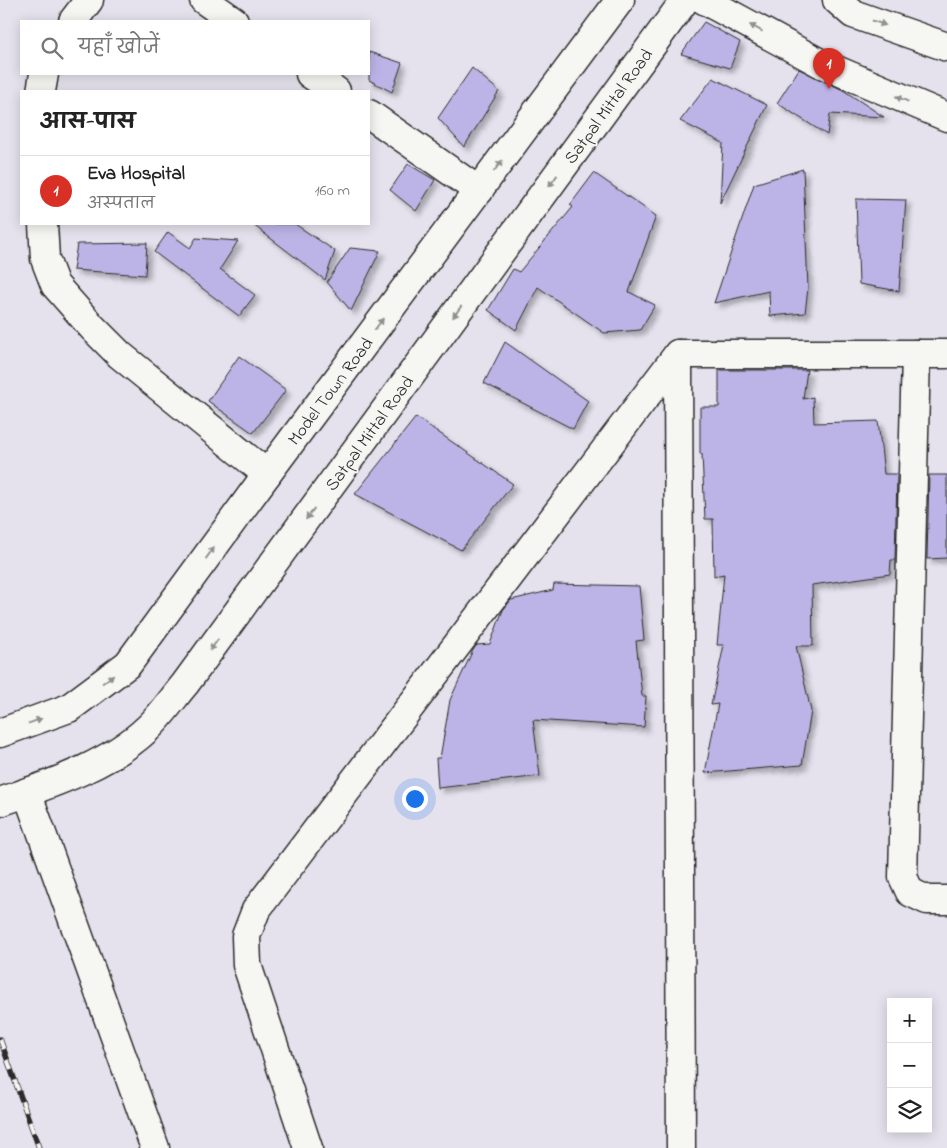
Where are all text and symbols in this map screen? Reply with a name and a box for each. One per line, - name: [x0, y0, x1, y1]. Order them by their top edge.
- search box: [20, 20, 370, 75]
- one-way arrow: [872, 20, 887, 28]
- one-way arrow: [749, 24, 763, 32]
- icon: search: [38, 34, 66, 62]
- text: यहाँ खोजें: [78, 35, 160, 62]
- street label: Satpal Mittal Road: [559, 44, 660, 170]
- pin: 1: [813, 48, 845, 89]
- one-way arrow: [895, 94, 909, 102]
- text: आस-पास: [40, 108, 135, 138]
- one-way arrow: [492, 160, 503, 173]
- text: Eva Hospital: [87, 161, 185, 188]
- one-way arrow: [548, 174, 558, 188]
- text: 1: [53, 179, 59, 203]
- text: 160 m: [315, 179, 350, 203]
- text: अस्पताल: [87, 192, 155, 216]
- one-way arrow: [452, 305, 462, 319]
- one-way arrow: [374, 318, 385, 331]
- street label: Model Town Road: [282, 333, 381, 452]
- street label: Satpal Mittal Road: [320, 371, 421, 497]
- one-way arrow: [305, 507, 315, 521]
- one-way arrow: [204, 547, 215, 560]
- one-way arrow: [209, 638, 219, 652]
- one-way arrow: [101, 674, 115, 684]
- one-way arrow: [27, 717, 42, 724]
- your location: [402, 786, 428, 812]
- map controls: [887, 998, 932, 1133]
- button: +: [887, 998, 932, 1043]
- button: −: [887, 1043, 932, 1088]
- button: layers: [887, 1088, 932, 1133]

